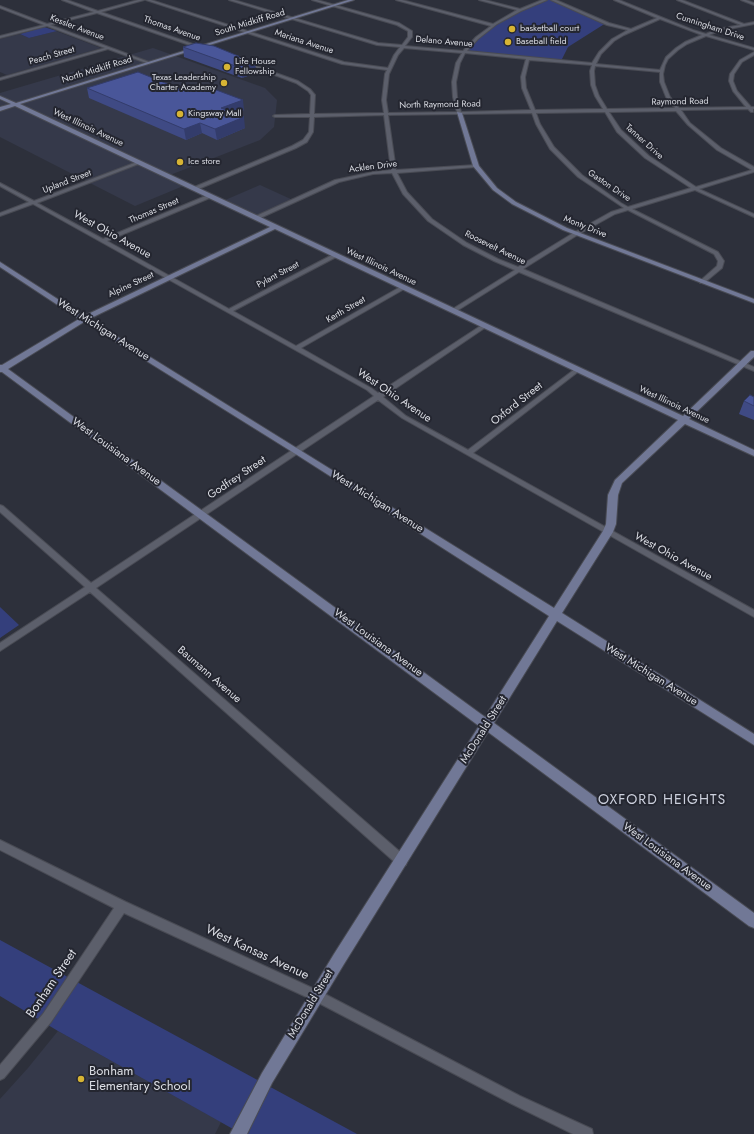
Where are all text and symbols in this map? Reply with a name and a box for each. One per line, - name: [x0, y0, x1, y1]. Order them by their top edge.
- street label: South Midkiff Road: [214, 7, 286, 39]
- street label: Cunningham Drive: [674, 11, 746, 43]
- street label: Kessler Avenue: [48, 13, 106, 43]
- street label: Thomas Avenue: [142, 14, 202, 44]
- marker: basketball court: [507, 24, 517, 34]
- place label: basketball court: [520, 24, 579, 34]
- street label: Mariana Avenue: [273, 27, 335, 57]
- street label: Delano Avenue: [415, 34, 473, 50]
- marker: Baseball field: [503, 37, 513, 47]
- place label: Baseball field: [516, 37, 567, 47]
- street label: Peach Street: [28, 44, 76, 68]
- street label: North Midkiff Road: [61, 54, 133, 86]
- place label: Life House Fellowship: [235, 57, 276, 78]
- marker: Life House Fellowship: [222, 62, 232, 72]
- place label: Texas Leadership Charter Academy: [150, 73, 216, 94]
- marker: Texas Leadership Charter Academy: [219, 78, 229, 88]
- street label: Raymond Road: [651, 96, 709, 108]
- street label: North Raymond Road: [399, 99, 481, 111]
- street label: West Illinois Avenue: [51, 107, 125, 149]
- marker: Kingsway Mall: [175, 109, 185, 119]
- place label: Kingsway Mall: [188, 109, 242, 119]
- street label: Tanner Drive: [623, 122, 665, 162]
- marker: Ice store: [175, 157, 185, 167]
- place label: Ice store: [188, 157, 220, 167]
- street label: Acklen Drive: [348, 159, 398, 175]
- street label: Upland Street: [41, 168, 93, 196]
- street label: Gaston Drive: [585, 168, 633, 204]
- street label: Thomas Street: [128, 196, 180, 226]
- street label: West Ohio Avenue: [71, 208, 153, 262]
- street label: Monty Drive: [562, 213, 608, 241]
- street label: Roosevelt Avenue: [463, 229, 527, 267]
- street label: West Illinois Avenue: [344, 246, 418, 288]
- street label: Pylant Street: [255, 259, 301, 291]
- street label: Alpine Street: [107, 270, 155, 300]
- street label: Kerth Street: [324, 294, 368, 326]
- street label: West Michigan Avenue: [54, 296, 152, 364]
- street label: West Ohio Avenue: [354, 366, 434, 426]
- street label: Oxford Street: [488, 380, 546, 428]
- street label: West Illinois Avenue: [637, 384, 711, 426]
- street label: West Louisiana Avenue: [69, 415, 163, 489]
- street label: Godfrey Street: [205, 454, 269, 502]
- street label: West Michigan Avenue: [328, 468, 426, 536]
- street label: West Ohio Avenue: [632, 530, 714, 584]
- street label: West Louisiana Avenue: [331, 606, 425, 680]
- street label: West Michigan Avenue: [602, 641, 700, 709]
- street label: Baumann Avenue: [174, 644, 244, 706]
- street label: McDonald Street: [458, 694, 510, 766]
- district label: OXFORD HEIGHTS: [598, 793, 726, 809]
- street label: West Louisiana Avenue: [620, 820, 714, 894]
- street label: West Kansas Avenue: [203, 922, 311, 984]
- street label: Bonham Street: [23, 947, 81, 1021]
- street label: McDonald Street: [285, 968, 337, 1040]
- place label: Bonham Elementary School: [89, 1064, 191, 1095]
- marker: Bonham Elementary School: [76, 1074, 86, 1084]

